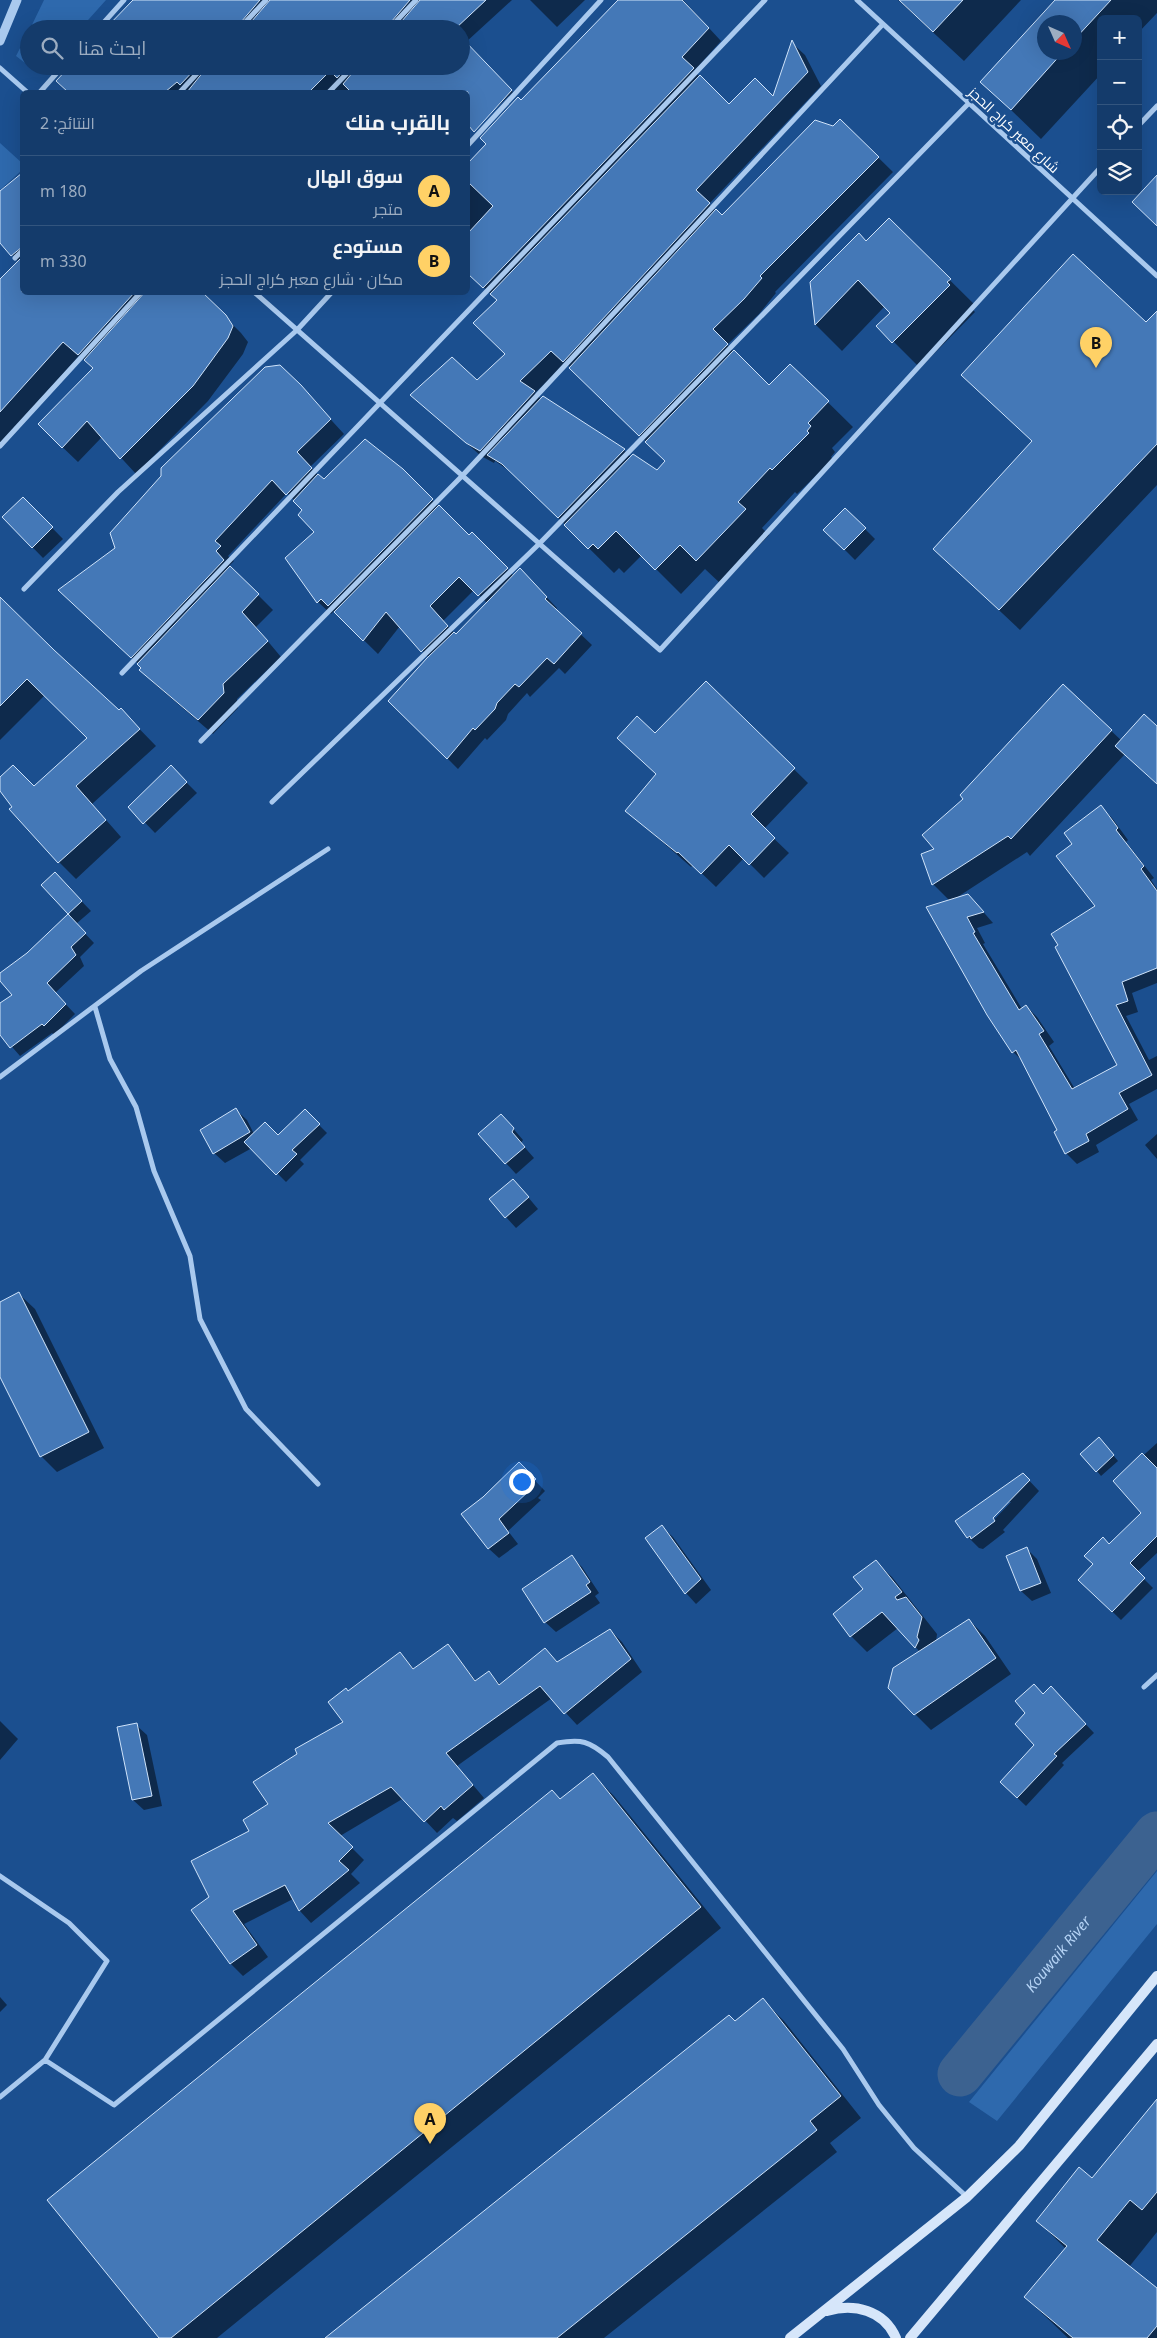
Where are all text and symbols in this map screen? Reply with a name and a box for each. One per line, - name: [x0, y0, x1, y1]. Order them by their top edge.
- north arrow: [1037, 15, 1082, 60]
- map controls: [1097, 15, 1142, 195]
- button: +: [1097, 15, 1142, 60]
- search box: [20, 20, 470, 75]
- icon: search: [38, 34, 66, 62]
- text: ابحث هنا: [78, 35, 146, 61]
- button: −: [1097, 60, 1142, 105]
- street label: شارع معبر كراج الحجز: [964, 82, 1064, 177]
- button: locate: [1097, 105, 1142, 150]
- text: بالقرب منك: [345, 108, 450, 136]
- text: النتائج: 2: [40, 112, 95, 134]
- button: layers: [1097, 150, 1142, 195]
- text: سوق الهال: [307, 163, 403, 189]
- text: 180 m: [40, 180, 87, 202]
- text: A: [428, 180, 440, 202]
- text: متجر: [374, 198, 403, 220]
- text: مستودع: [333, 233, 403, 259]
- text: 330 m: [40, 250, 87, 272]
- text: B: [429, 250, 439, 272]
- text: مكان · شارع معبر كراج الحجز: [220, 268, 403, 290]
- pin: B: [1080, 327, 1112, 368]
- your location: [509, 1469, 535, 1495]
- water label: Kouwaik River: [1020, 1910, 1096, 1996]
- pin: A: [414, 2103, 446, 2144]

